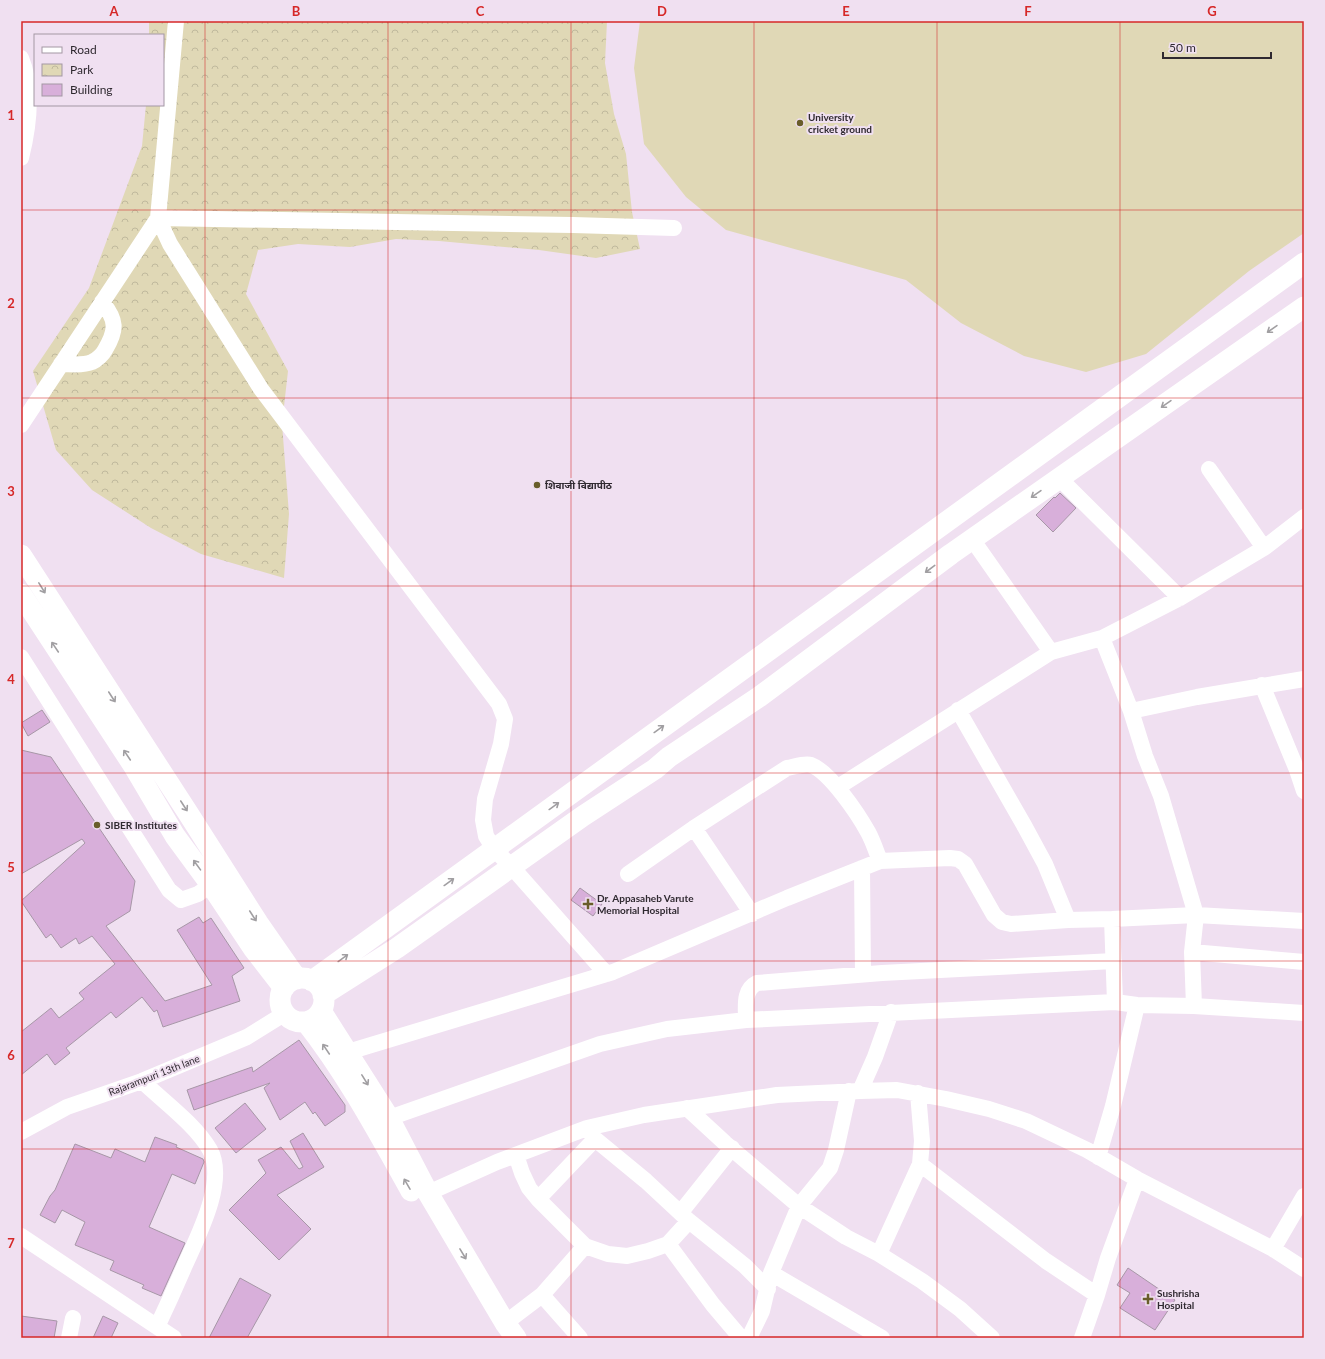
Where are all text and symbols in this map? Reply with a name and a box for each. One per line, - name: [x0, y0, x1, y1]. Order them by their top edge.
- text: A: [108, 3, 119, 19]
- text: B: [292, 3, 301, 19]
- text: C: [476, 3, 485, 19]
- text: D: [657, 3, 667, 19]
- text: E: [842, 3, 850, 19]
- text: F: [1024, 3, 1032, 19]
- text: G: [1207, 3, 1217, 19]
- legend: [34, 34, 164, 106]
- scale bar: [1163, 34, 1271, 60]
- text: 50 m: [1169, 40, 1196, 55]
- text: Road: [70, 42, 97, 57]
- text: Park: [70, 62, 94, 77]
- text: Building: [70, 82, 113, 97]
- text: 1: [7, 107, 15, 123]
- place label: University cricket ground: [808, 111, 872, 135]
- marker: University cricket ground: [795, 118, 805, 128]
- text: 2: [7, 295, 15, 311]
- one-way arrow: [1267, 325, 1278, 333]
- one-way arrow: [1161, 400, 1172, 408]
- place label: शिवाजी विद्यापीठ: [545, 479, 613, 491]
- marker: शिवाजी विद्यापीठ: [532, 480, 542, 490]
- text: 3: [7, 483, 15, 499]
- one-way arrow: [1031, 490, 1042, 498]
- one-way arrow: [924, 565, 935, 573]
- one-way arrow: [38, 582, 46, 593]
- one-way arrow: [51, 642, 59, 653]
- text: 4: [7, 671, 15, 687]
- one-way arrow: [109, 691, 117, 703]
- one-way arrow: [654, 725, 665, 733]
- one-way arrow: [123, 750, 131, 761]
- one-way arrow: [180, 800, 188, 812]
- one-way arrow: [548, 801, 559, 810]
- place label: SIBER Institutes: [105, 819, 177, 831]
- marker: SIBER Institutes: [92, 820, 102, 830]
- text: 5: [7, 859, 15, 875]
- one-way arrow: [192, 860, 201, 871]
- one-way arrow: [443, 878, 454, 886]
- place label: Dr. Appasaheb Varute Memorial Hospital: [597, 892, 694, 916]
- marker: Dr. Appasaheb Varute Memorial Hospital: [582, 898, 594, 910]
- one-way arrow: [249, 910, 257, 921]
- one-way arrow: [338, 954, 349, 962]
- one-way arrow: [322, 1043, 330, 1054]
- text: 6: [7, 1047, 15, 1063]
- street label: Rajarampuri 13th lane: [107, 1052, 201, 1098]
- one-way arrow: [361, 1074, 369, 1085]
- one-way arrow: [403, 1178, 411, 1190]
- text: 7: [7, 1235, 15, 1251]
- one-way arrow: [460, 1248, 468, 1260]
- place label: Sushrisha Hospital: [1157, 1287, 1199, 1311]
- marker: Sushrisha Hospital: [1142, 1293, 1154, 1305]

